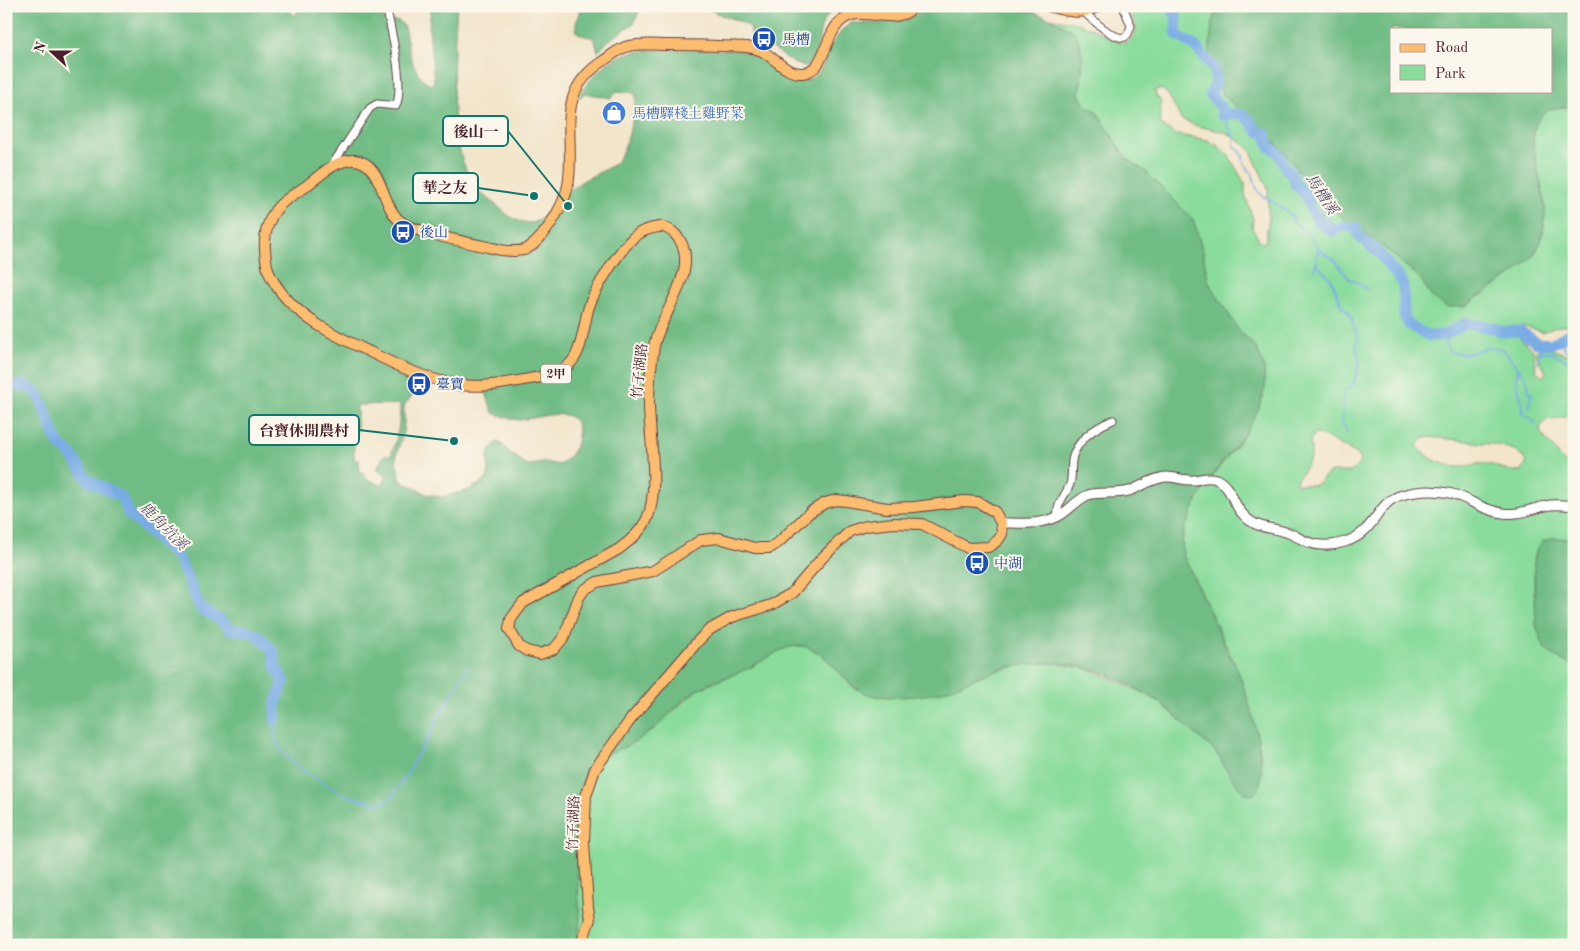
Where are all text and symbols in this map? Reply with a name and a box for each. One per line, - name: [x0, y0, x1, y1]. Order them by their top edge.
- bus stop icon: 馬槽: [751, 26, 777, 52]
- north arrow: [28, 28, 78, 78]
- legend: [1390, 28, 1552, 92]
- place label: 馬槽: [782, 32, 810, 47]
- text: N: [32, 40, 49, 55]
- text: Road: [1435, 41, 1469, 56]
- text: Park: [1435, 67, 1466, 82]
- shop icon: 馬槽驛棧土雞野菜: [601, 100, 627, 126]
- place label: 馬槽驛棧土雞野菜: [632, 106, 744, 121]
- callout: 後山一: [443, 116, 508, 146]
- text: 後山一: [453, 124, 499, 141]
- water label: 馬槽溪: [1302, 171, 1342, 219]
- callout: 華之友: [413, 173, 478, 203]
- text: 華之友: [422, 179, 468, 197]
- bus stop icon: 後山: [390, 219, 416, 245]
- place label: 後山: [420, 225, 448, 240]
- street label: 竹子湖路: [629, 342, 650, 400]
- road number: 2甲: [541, 364, 571, 384]
- bus stop icon: 臺寶: [406, 371, 432, 397]
- place label: 臺寶: [436, 377, 464, 392]
- callout: 台寶休閒農村: [249, 415, 359, 445]
- text: 台寶休閒農村: [259, 422, 349, 440]
- water label: 鹿角坑溪: [136, 499, 192, 555]
- bus stop icon: 中湖: [964, 550, 990, 576]
- place label: 中湖: [994, 556, 1022, 571]
- street label: 竹子湖路: [565, 795, 582, 851]

